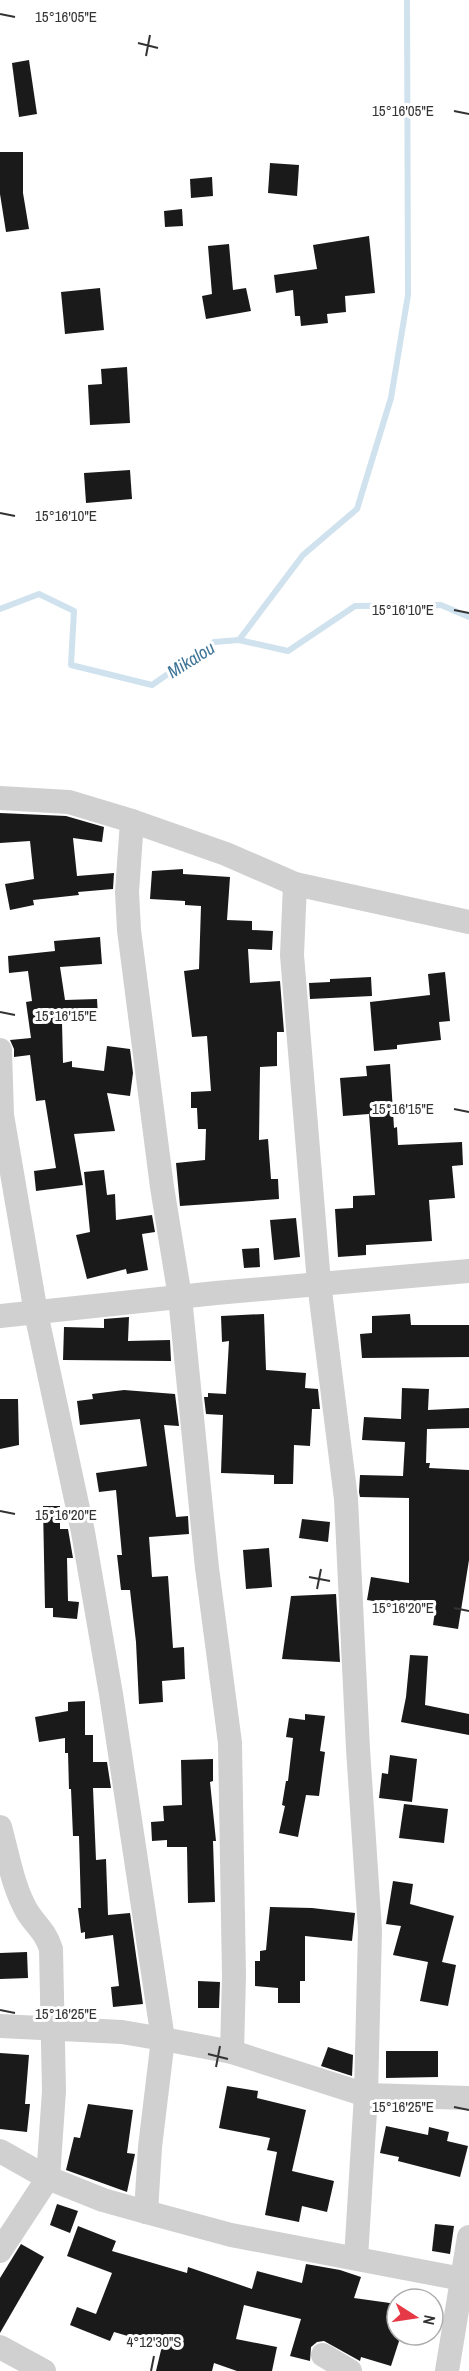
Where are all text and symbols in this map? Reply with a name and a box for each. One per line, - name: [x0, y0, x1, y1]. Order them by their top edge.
- text: 15°16'05"E: [35, 6, 97, 27]
- text: 15°16'05"E: [372, 100, 434, 121]
- text: 15°16'10"E: [35, 505, 97, 526]
- text: 15°16'10"E: [372, 599, 434, 620]
- water label: Mikalou: [162, 635, 219, 684]
- text: 15°16'15"E: [35, 1005, 97, 1026]
- text: 15°16'15"E: [372, 1098, 434, 1119]
- text: 15°16'20"E: [35, 1504, 97, 1525]
- text: 15°16'20"E: [372, 1597, 434, 1618]
- text: 15°16'25"E: [35, 2003, 97, 2024]
- text: 15°16'25"E: [372, 2096, 434, 2117]
- north arrow: [385, 2287, 445, 2347]
- text: N: [418, 2313, 441, 2327]
- text: 4°12'30"S: [126, 2331, 182, 2352]

